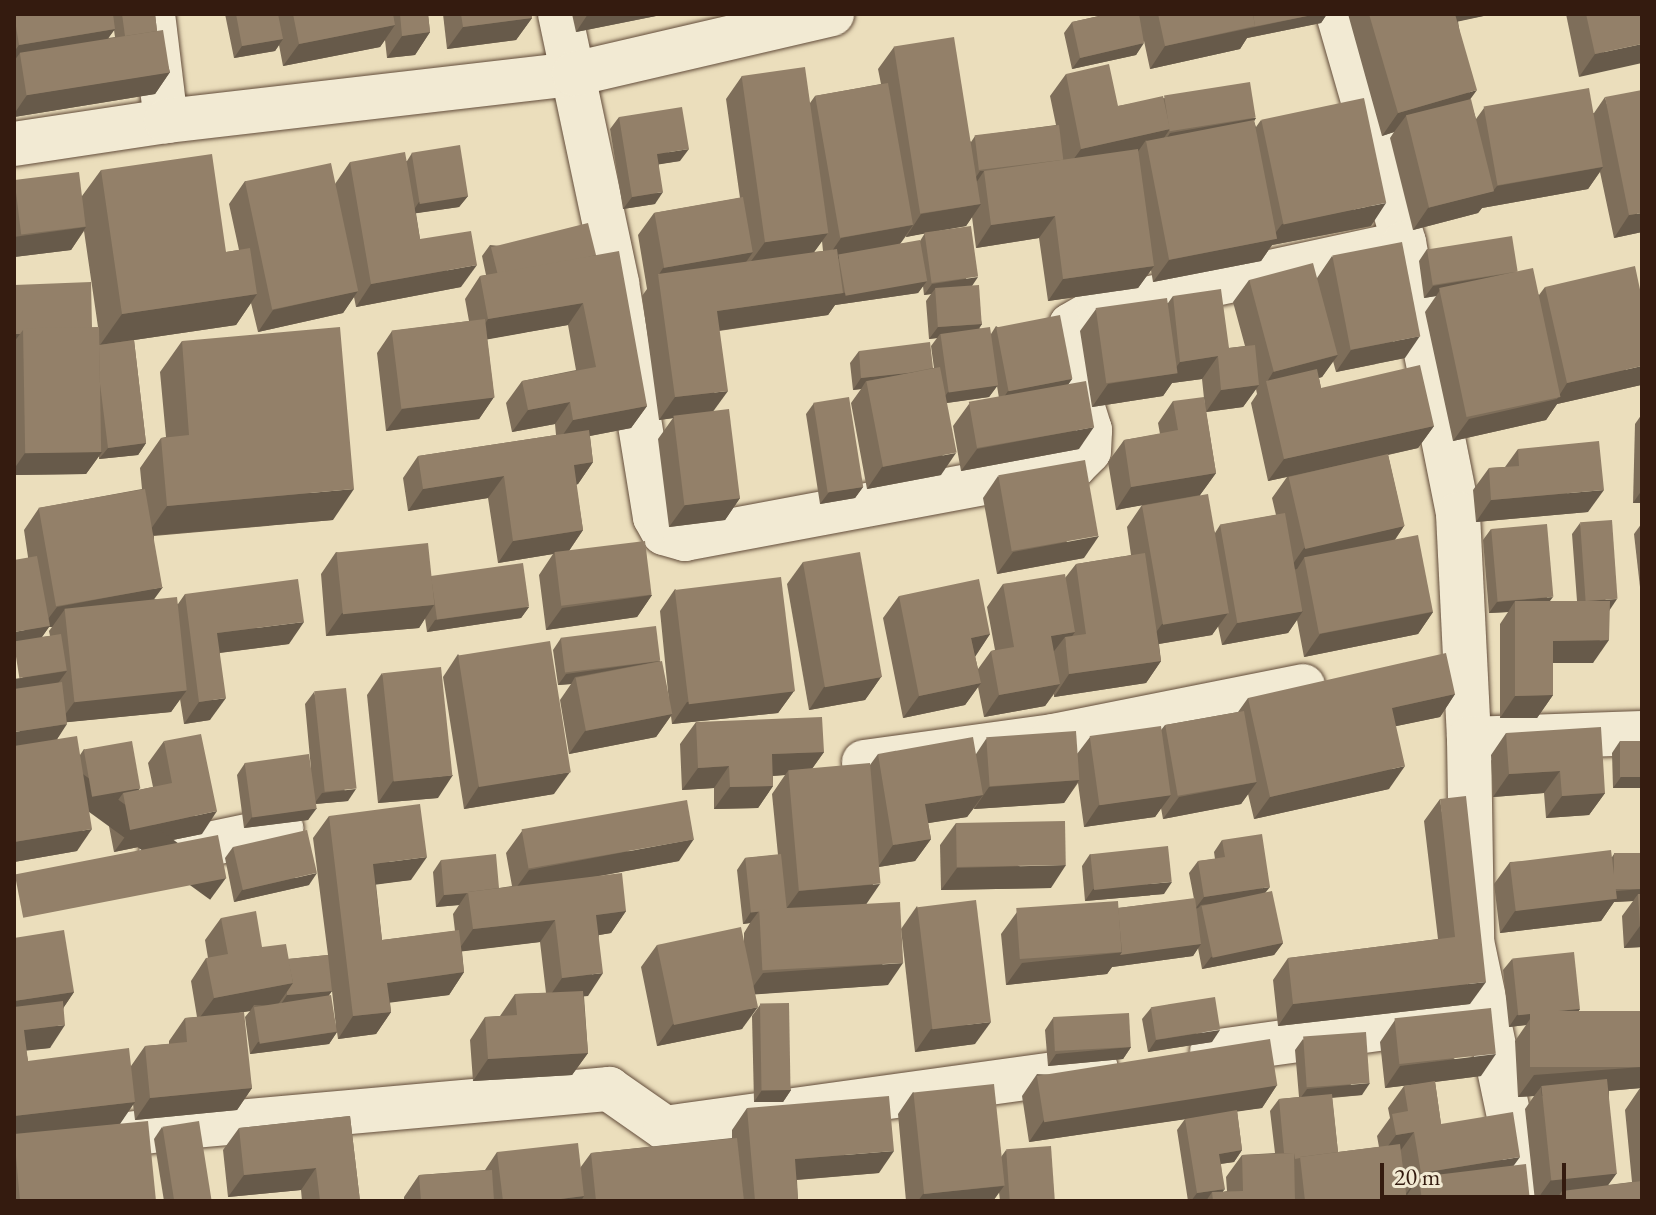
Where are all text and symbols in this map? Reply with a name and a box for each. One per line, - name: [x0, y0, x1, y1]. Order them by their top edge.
- scale bar: [1384, 1147, 1570, 1197]
- text: 20 m: [1394, 1161, 1441, 1192]

